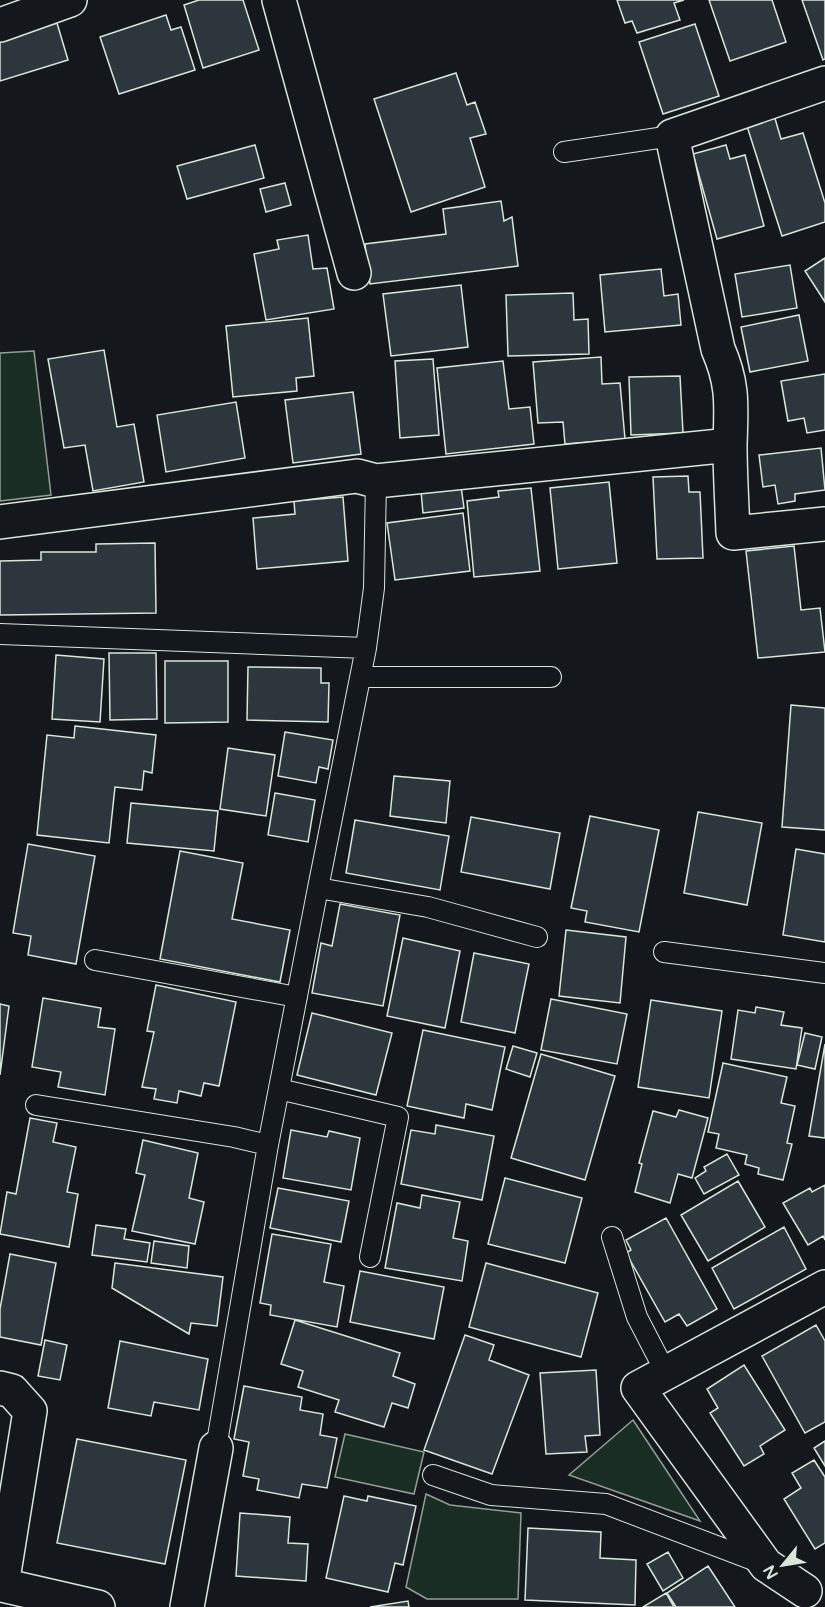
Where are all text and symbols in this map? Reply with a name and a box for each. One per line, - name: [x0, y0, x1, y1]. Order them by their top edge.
- north arrow: [753, 1535, 813, 1595]
- text: N: [759, 1561, 783, 1583]

